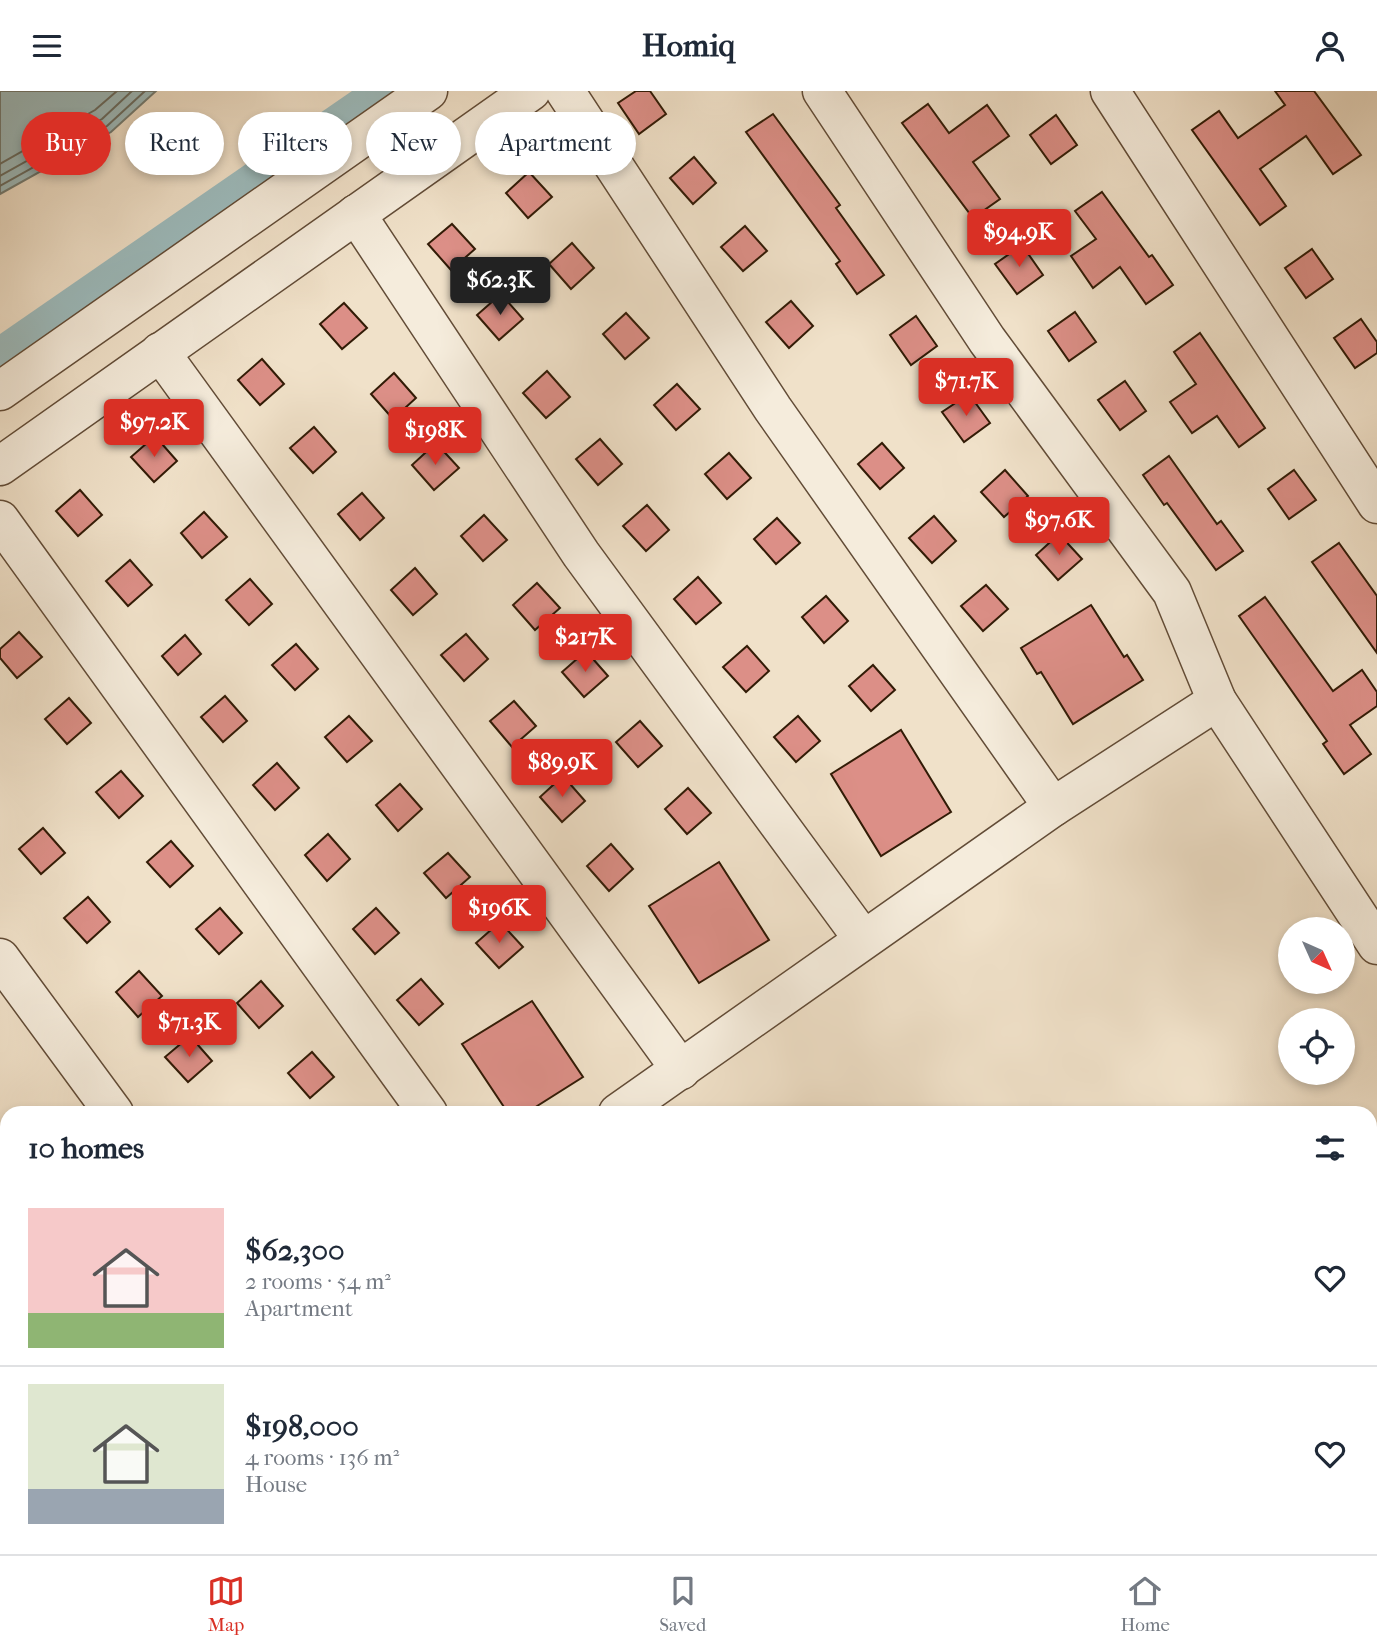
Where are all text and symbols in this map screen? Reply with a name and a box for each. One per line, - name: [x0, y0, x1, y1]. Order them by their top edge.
- icon: menu: [28, 27, 66, 65]
- text: Homiq: [642, 27, 735, 64]
- icon: person: [1311, 27, 1349, 65]
- chip: Buy: [21, 112, 111, 175]
- chip: Rent: [125, 112, 224, 175]
- chip: Filters: [238, 112, 352, 175]
- chip: New: [366, 112, 461, 175]
- chip: Apartment: [475, 112, 636, 175]
- pin: $94.9K: [962, 209, 1076, 269]
- text: $94.9K: [983, 218, 1055, 245]
- pin: $62.3K: [443, 257, 557, 317]
- text: $62.3K: [466, 266, 534, 293]
- pin: $71.7K: [909, 359, 1023, 418]
- text: $71.7K: [935, 367, 997, 394]
- pin: $97.2K: [97, 399, 211, 459]
- pin: $198K: [386, 407, 484, 467]
- text: $97.2K: [120, 408, 188, 435]
- text: $198K: [404, 416, 466, 443]
- pin: $97.6K: [1002, 497, 1116, 557]
- text: $97.6K: [1024, 506, 1094, 533]
- pin: $217K: [536, 615, 634, 674]
- text: $217K: [555, 623, 615, 650]
- pin: $89.9K: [505, 739, 619, 799]
- text: $89.9K: [527, 748, 597, 775]
- pin: $196K: [450, 885, 548, 945]
- text: $196K: [468, 894, 530, 921]
- north arrow: [1278, 917, 1354, 994]
- map controls: [1278, 917, 1355, 1085]
- pin: $71.3K: [132, 999, 246, 1059]
- text: $71.3K: [158, 1008, 220, 1035]
- button: locate: [1278, 1008, 1355, 1085]
- icon: filters: [1311, 1129, 1349, 1167]
- text: 10 homes: [28, 1131, 144, 1166]
- text: $62,300: [245, 1233, 345, 1268]
- icon: home: [84, 1236, 168, 1320]
- icon: heart: [1311, 1259, 1349, 1297]
- text: 2 rooms · 54 m²: [245, 1268, 391, 1295]
- text: Apartment: [245, 1295, 353, 1322]
- text: $198,000: [245, 1409, 359, 1444]
- icon: home: [84, 1412, 168, 1496]
- icon: heart: [1311, 1435, 1349, 1473]
- text: 4 rooms · 136 m²: [245, 1444, 399, 1471]
- text: House: [245, 1471, 307, 1498]
- tab: Map: [207, 1572, 245, 1636]
- tab: Saved: [659, 1572, 706, 1636]
- tab: Home: [1120, 1572, 1170, 1636]

